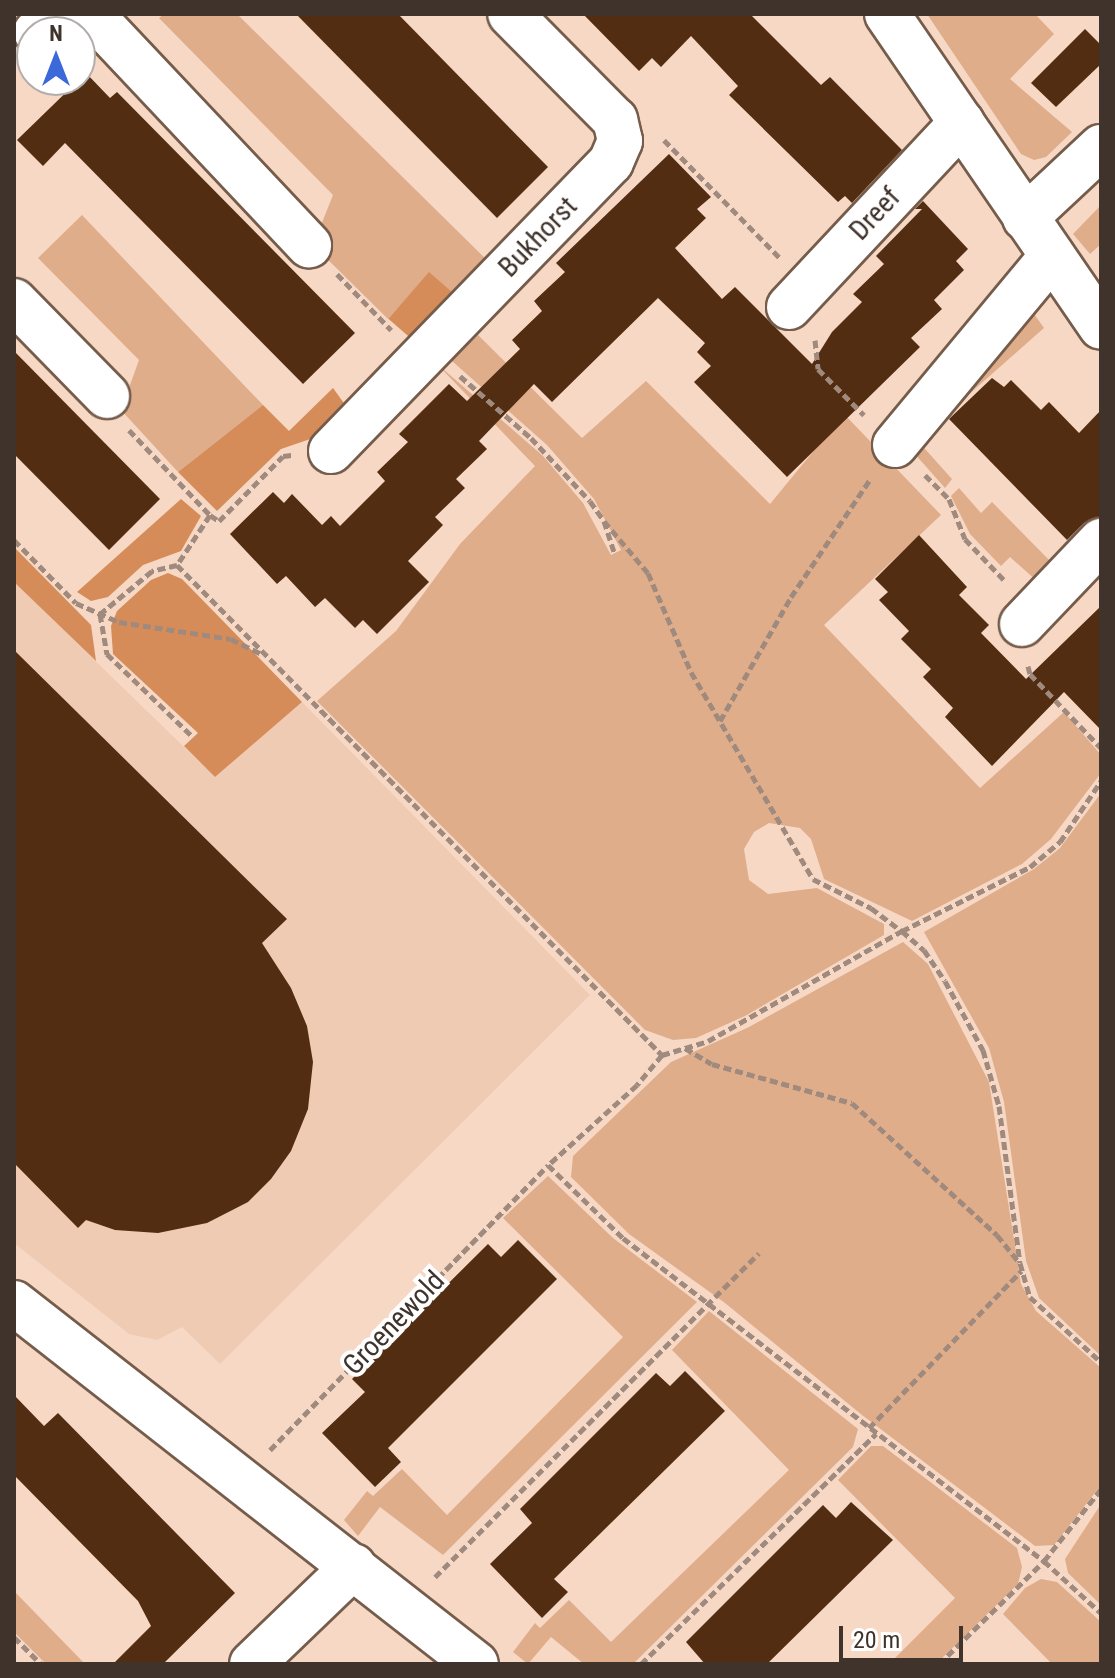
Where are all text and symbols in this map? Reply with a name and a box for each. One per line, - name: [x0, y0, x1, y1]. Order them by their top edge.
- north arrow: [16, 16, 96, 96]
- text: N: [49, 21, 63, 46]
- street label: Dreef: [842, 181, 908, 247]
- street label: Bukhorst: [492, 190, 584, 284]
- street label: Groenewold: [336, 1264, 452, 1382]
- scale bar: [843, 1610, 967, 1660]
- text: 20 m: [853, 1626, 900, 1654]

